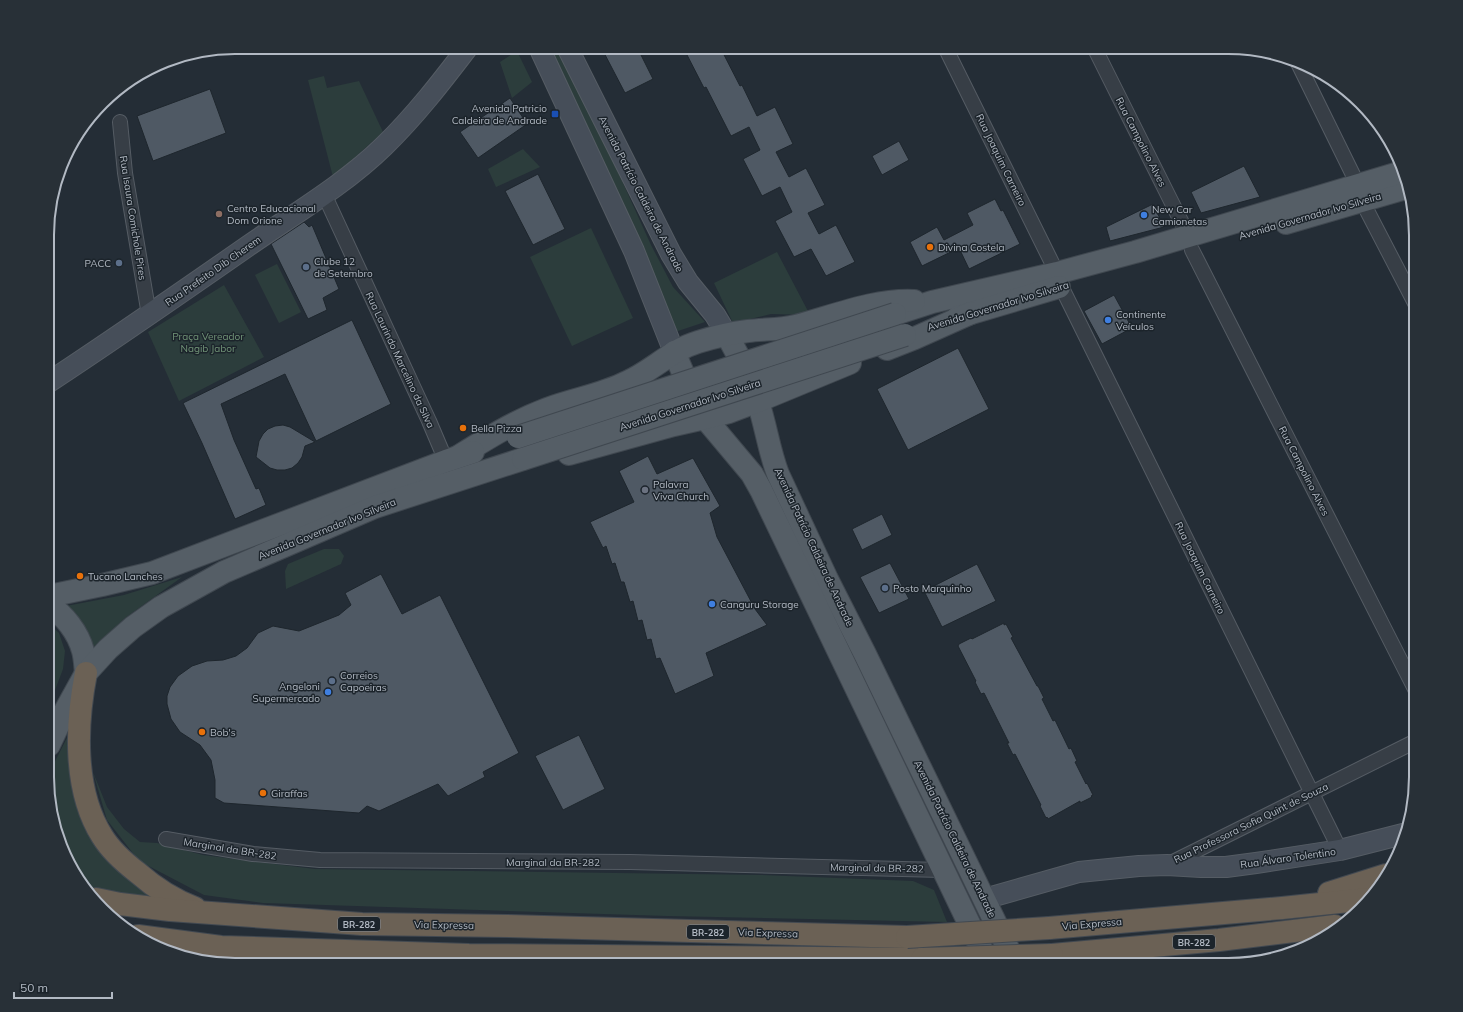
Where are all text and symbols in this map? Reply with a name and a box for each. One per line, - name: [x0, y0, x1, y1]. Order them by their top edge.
- street label: Rua Campolino Alves: [1113, 95, 1169, 189]
- place label: Avenida Patricio Caldeira de Andrade: [452, 102, 547, 127]
- marker: Avenida Patricio Caldeira de Andrade: [550, 109, 560, 119]
- street label: Rua Joaquim Carneiro: [973, 112, 1029, 209]
- street label: Avenida Patrício Caldeira de Andrade: [596, 114, 686, 274]
- street label: Rua Isaura Comichole Pires: [117, 155, 149, 281]
- street label: Avenida Governador Ivo Silveira: [1237, 189, 1383, 243]
- place label: Centro Educacional Dom Orione: [227, 202, 316, 227]
- place label: New Car Camionetas: [1152, 203, 1207, 228]
- marker: Centro Educacional Dom Orione: [214, 209, 224, 219]
- marker: New Car Camionetas: [1139, 210, 1149, 220]
- street label: Rua Prefeito Dib Cherem: [163, 233, 264, 309]
- place label: Divina Costela: [938, 241, 1004, 254]
- marker: Divina Costela: [925, 242, 935, 252]
- place label: Clube 12 de Setembro: [314, 255, 373, 280]
- place label: PACC: [85, 257, 111, 270]
- marker: PACC: [114, 258, 124, 268]
- marker: Clube 12 de Setembro: [301, 262, 311, 272]
- street label: Avenida Governador Ivo Silveira: [926, 278, 1070, 334]
- street label: Rua Laurindo Marcelino da Silva: [363, 290, 437, 430]
- place label: Continente Veículos: [1116, 308, 1166, 333]
- marker: Continente Veículos: [1103, 315, 1113, 325]
- park label: Praça Vereador Nagib Jabor: [172, 330, 244, 355]
- street label: Avenida Governador Ivo Silveira: [618, 376, 762, 434]
- place label: Bella Pizza: [471, 422, 522, 435]
- marker: Bella Pizza: [458, 423, 468, 433]
- street label: Rua Campolino Alves: [1276, 424, 1332, 518]
- street label: Avenida Patrício Caldeira de Andrade: [771, 466, 857, 628]
- place label: Palavra Viva Church: [653, 478, 709, 503]
- marker: Palavra Viva Church: [640, 485, 650, 495]
- street label: Avenida Governador Ivo Silveira: [256, 495, 398, 563]
- street label: Rua Joaquim Carneiro: [1172, 520, 1228, 617]
- place label: Tucano Lanches: [88, 570, 163, 583]
- marker: Tucano Lanches: [75, 571, 85, 581]
- place label: Posto Marquinho: [893, 582, 972, 595]
- marker: Posto Marquinho: [880, 583, 890, 593]
- place label: Canguru Storage: [720, 598, 799, 611]
- marker: Canguru Storage: [707, 599, 717, 609]
- place label: Correios Capoeiras: [340, 669, 387, 694]
- marker: Correios Capoeiras: [327, 676, 337, 686]
- place label: Angeloni Supermercado: [253, 680, 320, 705]
- marker: Angeloni Supermercado: [323, 687, 333, 697]
- place label: Bob's: [210, 726, 236, 739]
- marker: Bob's: [197, 727, 207, 737]
- street label: Avenida Patrício Caldeira de Andrade: [911, 758, 999, 920]
- street label: Rua Professora Sofia Quint de Souza: [1172, 780, 1330, 866]
- place label: Giraffas: [271, 787, 308, 800]
- marker: Giraffas: [258, 788, 268, 798]
- street label: Marginal da BR-282: [183, 835, 277, 863]
- street label: Rua Álvaro Tolentino: [1239, 845, 1337, 871]
- street label: Marginal da BR-282: [506, 856, 600, 869]
- street label: Marginal da BR-282: [830, 861, 924, 875]
- street label: Via Expressa: [1061, 915, 1123, 933]
- road number: BR-282: [338, 917, 380, 931]
- street label: Via Expressa: [414, 918, 474, 932]
- road number: BR-282: [687, 925, 729, 939]
- street label: Via Expressa: [738, 925, 798, 941]
- road number: BR-282: [1173, 935, 1215, 949]
- scale bar: [14, 974, 112, 1000]
- text: 50 m: [20, 980, 48, 995]

